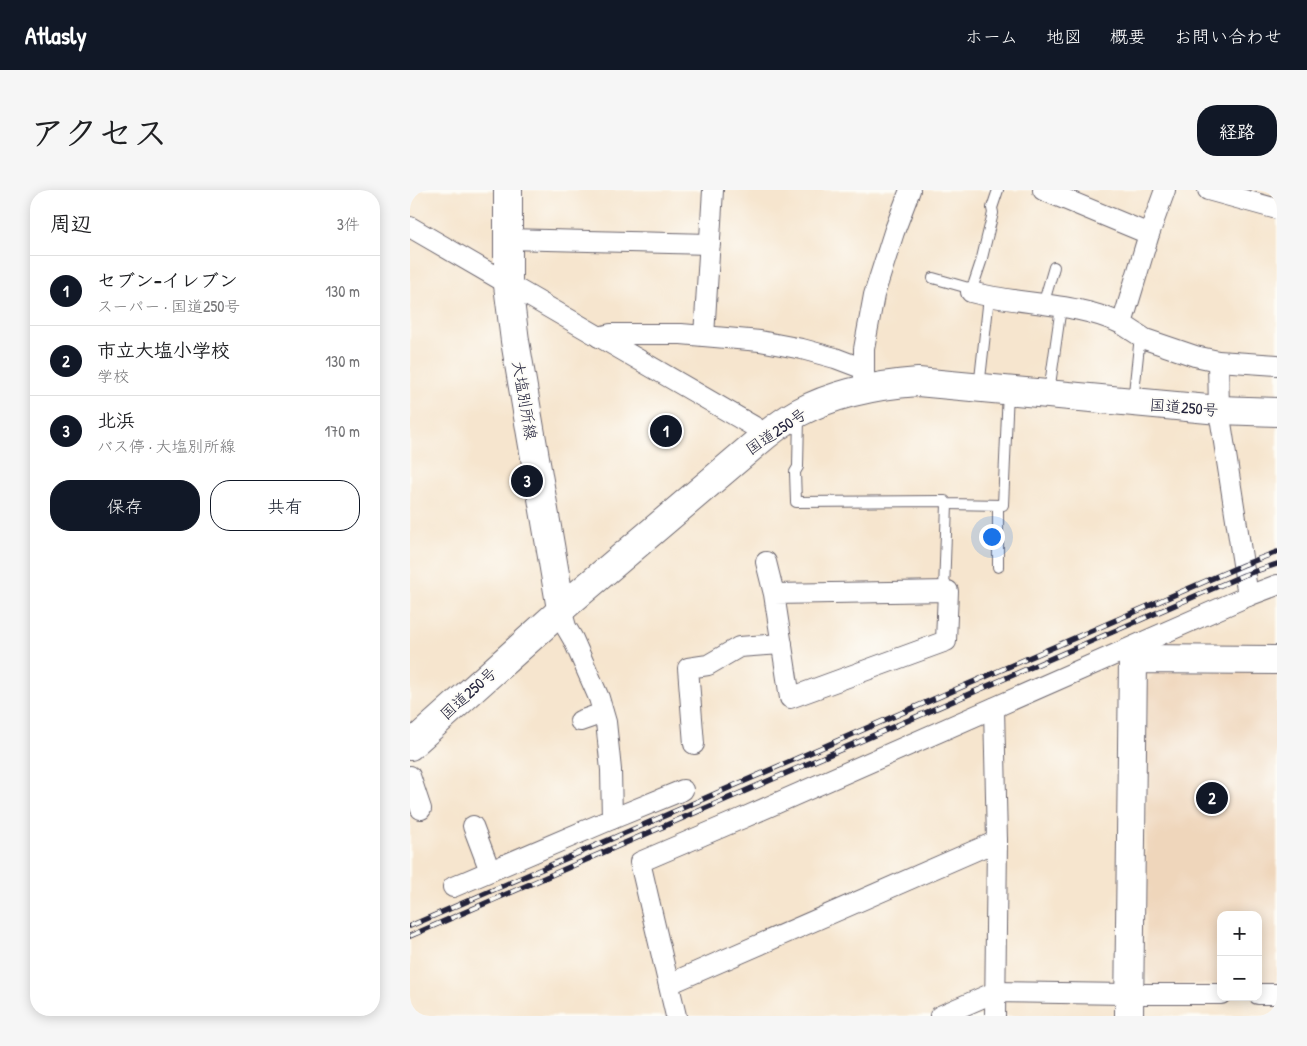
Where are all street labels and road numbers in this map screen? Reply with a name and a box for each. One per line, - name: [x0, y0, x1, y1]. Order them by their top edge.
- street label: 大塩別所線: [507, 359, 543, 441]
- street label: 国道250号: [1148, 393, 1220, 421]
- street label: 国道250号: [741, 402, 811, 460]
- street label: 国道250号: [435, 662, 501, 724]

